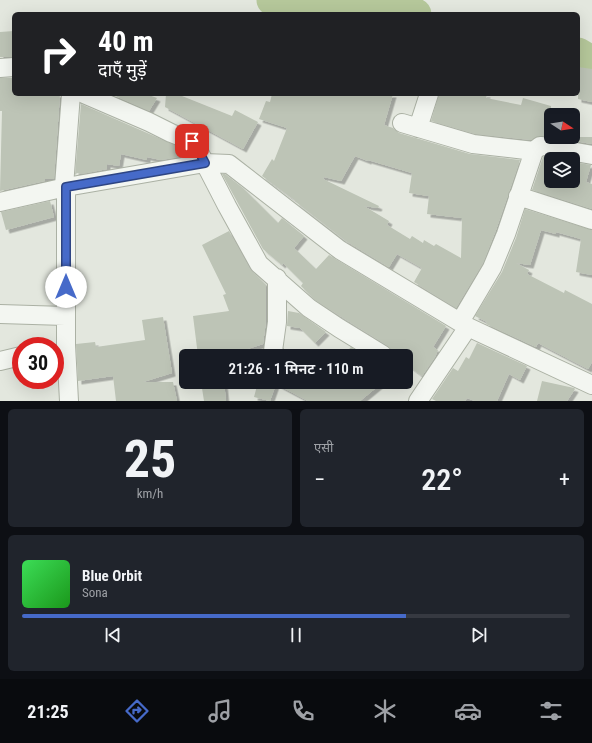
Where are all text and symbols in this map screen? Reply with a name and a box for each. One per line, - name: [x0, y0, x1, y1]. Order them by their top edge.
- text: 40 m: [98, 25, 154, 58]
- icon: right: [32, 28, 84, 80]
- text: दाएँ मुड़ें: [98, 59, 147, 80]
- north arrow: [544, 108, 580, 144]
- map controls: [544, 108, 580, 188]
- pin: [175, 124, 209, 158]
- icon: arrive: [181, 130, 203, 152]
- button: layers: [544, 152, 580, 188]
- position arrow: [45, 266, 87, 308]
- speed limit sign: 30: [12, 337, 64, 389]
- text: 21:26 · 1 मिनट · 110 m: [229, 360, 363, 378]
- text: 25: [124, 429, 176, 490]
- text: एसी: [314, 440, 333, 455]
- text: 22°: [421, 462, 463, 497]
- text: −: [314, 467, 325, 492]
- text: +: [559, 467, 570, 492]
- text: km/h: [137, 486, 163, 501]
- text: Blue Orbit: [82, 567, 142, 585]
- text: Sona: [82, 585, 108, 600]
- icon: previous: [102, 624, 124, 646]
- icon: pause: [285, 624, 307, 646]
- icon: next: [468, 624, 490, 646]
- icon: directions: [123, 697, 151, 725]
- icon: music: [206, 697, 234, 725]
- icon: phone: [289, 697, 317, 725]
- icon: climate: [371, 697, 399, 725]
- icon: car: [454, 697, 482, 725]
- icon: filters: [537, 697, 565, 725]
- text: 21:25: [27, 701, 69, 722]

